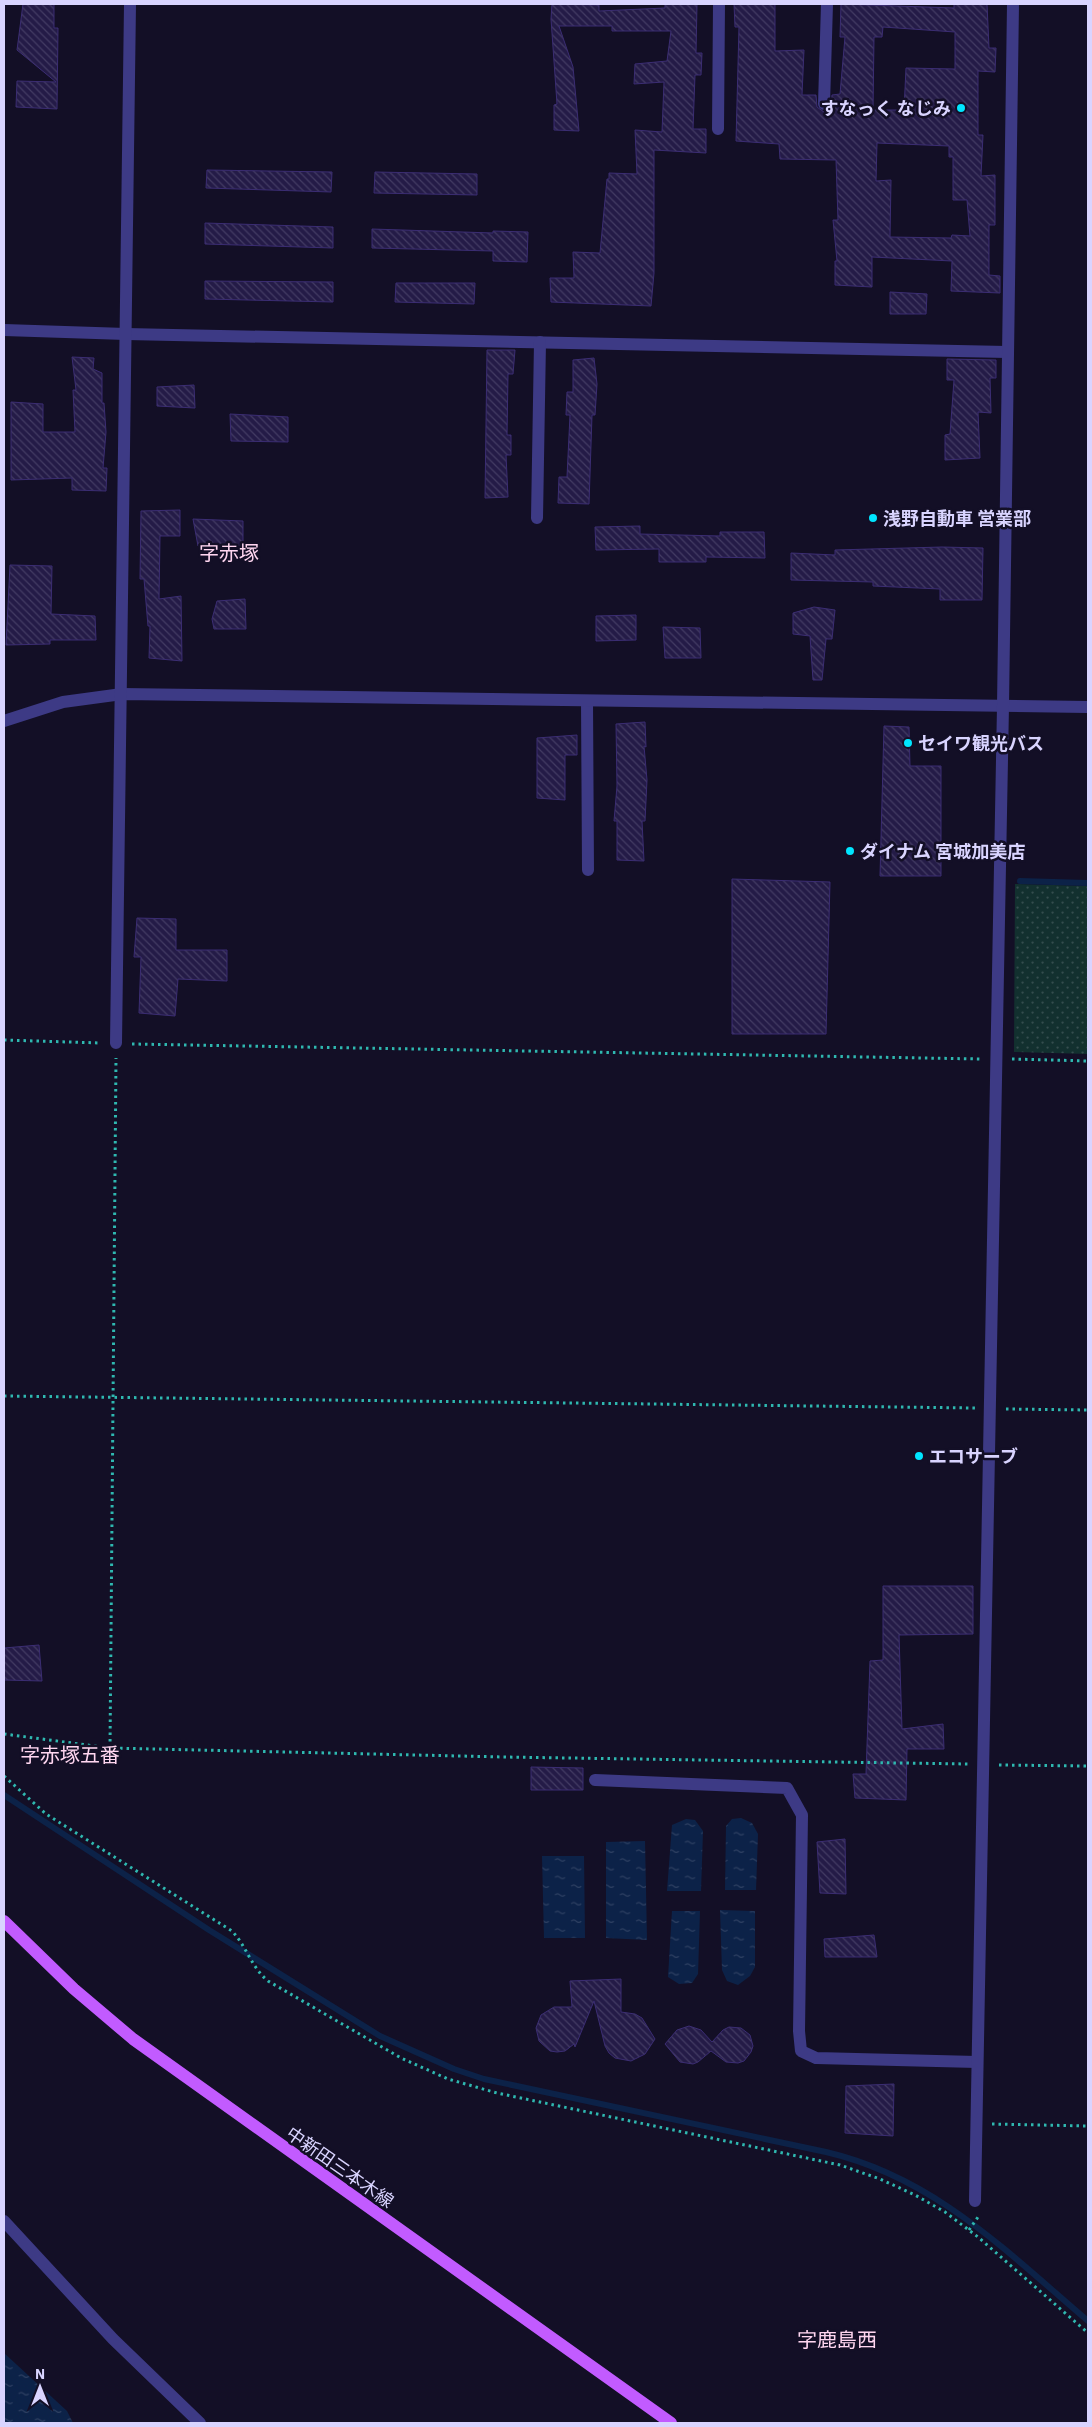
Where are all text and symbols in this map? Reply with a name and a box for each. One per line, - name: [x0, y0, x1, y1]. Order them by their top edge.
- place label: すなっく なじみ: [821, 97, 951, 120]
- marker: すなっく なじみ: [955, 102, 967, 114]
- place label: 浅野自動車 営業部: [883, 507, 1031, 530]
- marker: 浅野自動車 営業部: [867, 512, 879, 524]
- district label: 字赤塚: [199, 539, 259, 566]
- place label: セイワ観光バス: [918, 732, 1044, 755]
- marker: セイワ観光バス: [902, 737, 914, 749]
- place label: ダイナム 宮城加美店: [860, 840, 1025, 863]
- marker: ダイナム 宮城加美店: [844, 845, 856, 857]
- place label: エコサーブ: [929, 1445, 1018, 1468]
- marker: エコサーブ: [913, 1450, 925, 1462]
- district label: 字赤塚五番: [20, 1741, 120, 1768]
- street label: 中新田三本木線: [282, 2121, 398, 2213]
- district label: 字鹿島西: [797, 2326, 877, 2353]
- north arrow: [15, 2362, 65, 2412]
- text: N: [35, 2365, 45, 2383]

